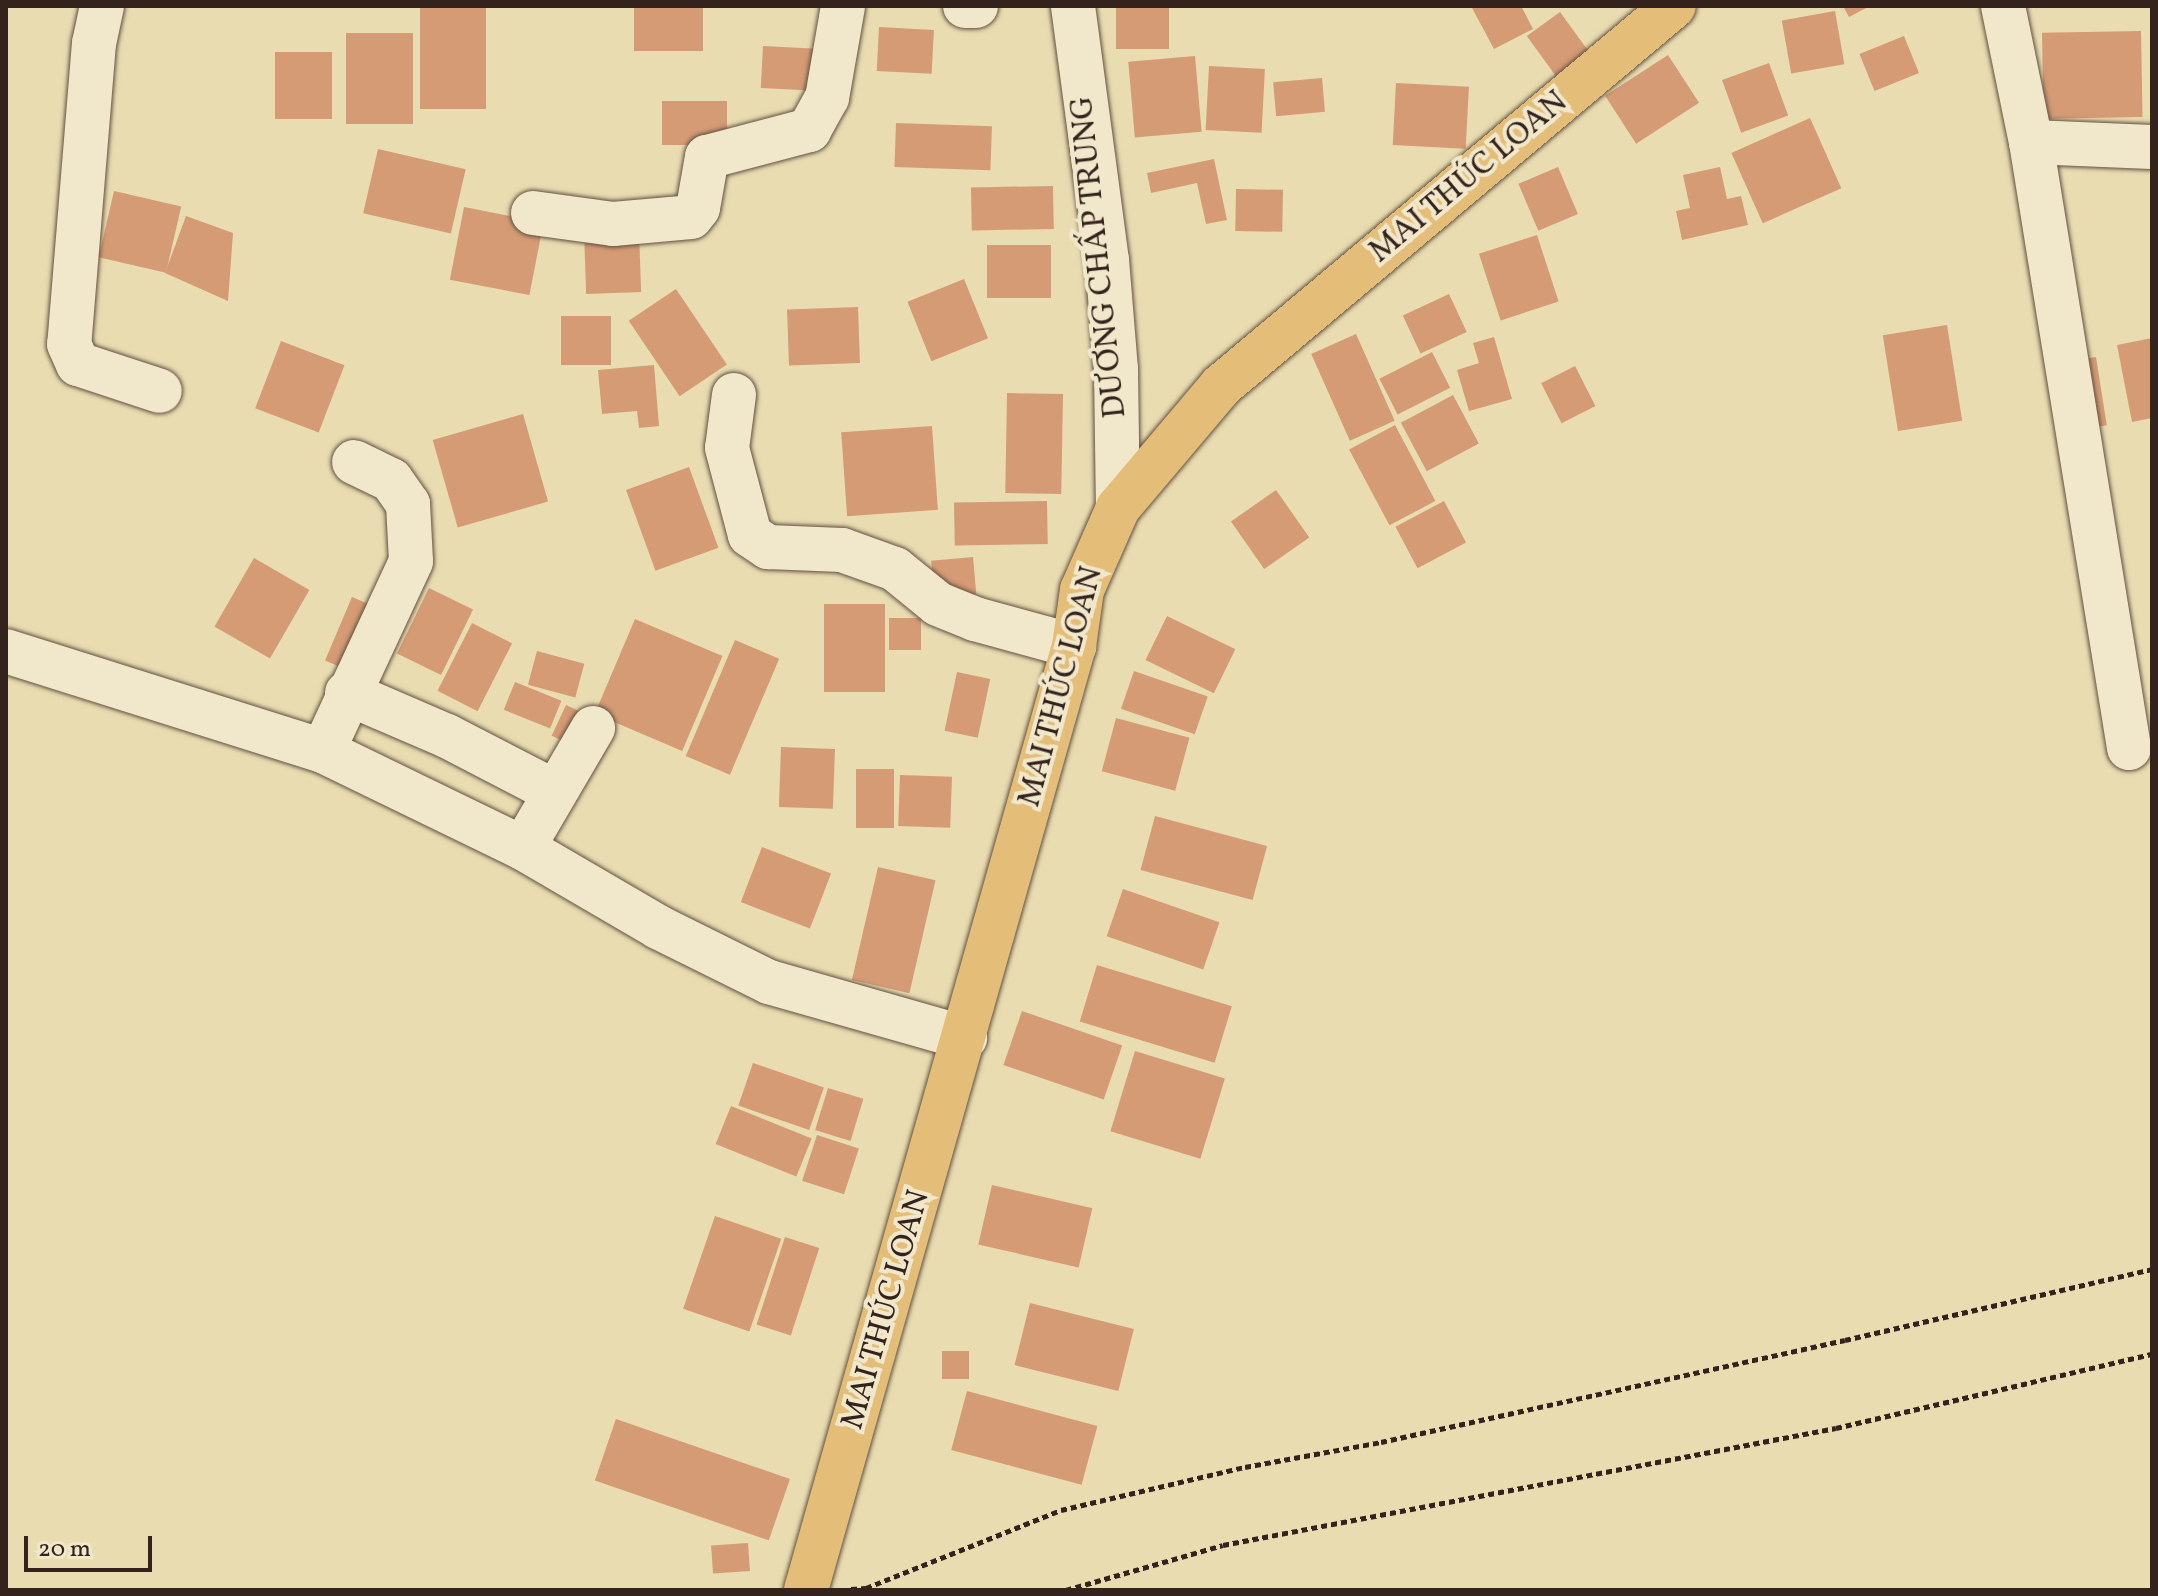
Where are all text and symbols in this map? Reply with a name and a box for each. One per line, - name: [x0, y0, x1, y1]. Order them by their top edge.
- street label: MAI THÚC LOAN: [1362, 84, 1576, 272]
- street label: DƯƠNG CHẤP TRUNG: [1064, 93, 1136, 421]
- street label: MAI THÚC LOAN: [1011, 562, 1113, 812]
- street label: MAI THÚC LOAN: [834, 1186, 940, 1434]
- scale bar: [28, 1520, 156, 1570]
- text: 20 m: [38, 1533, 91, 1567]

